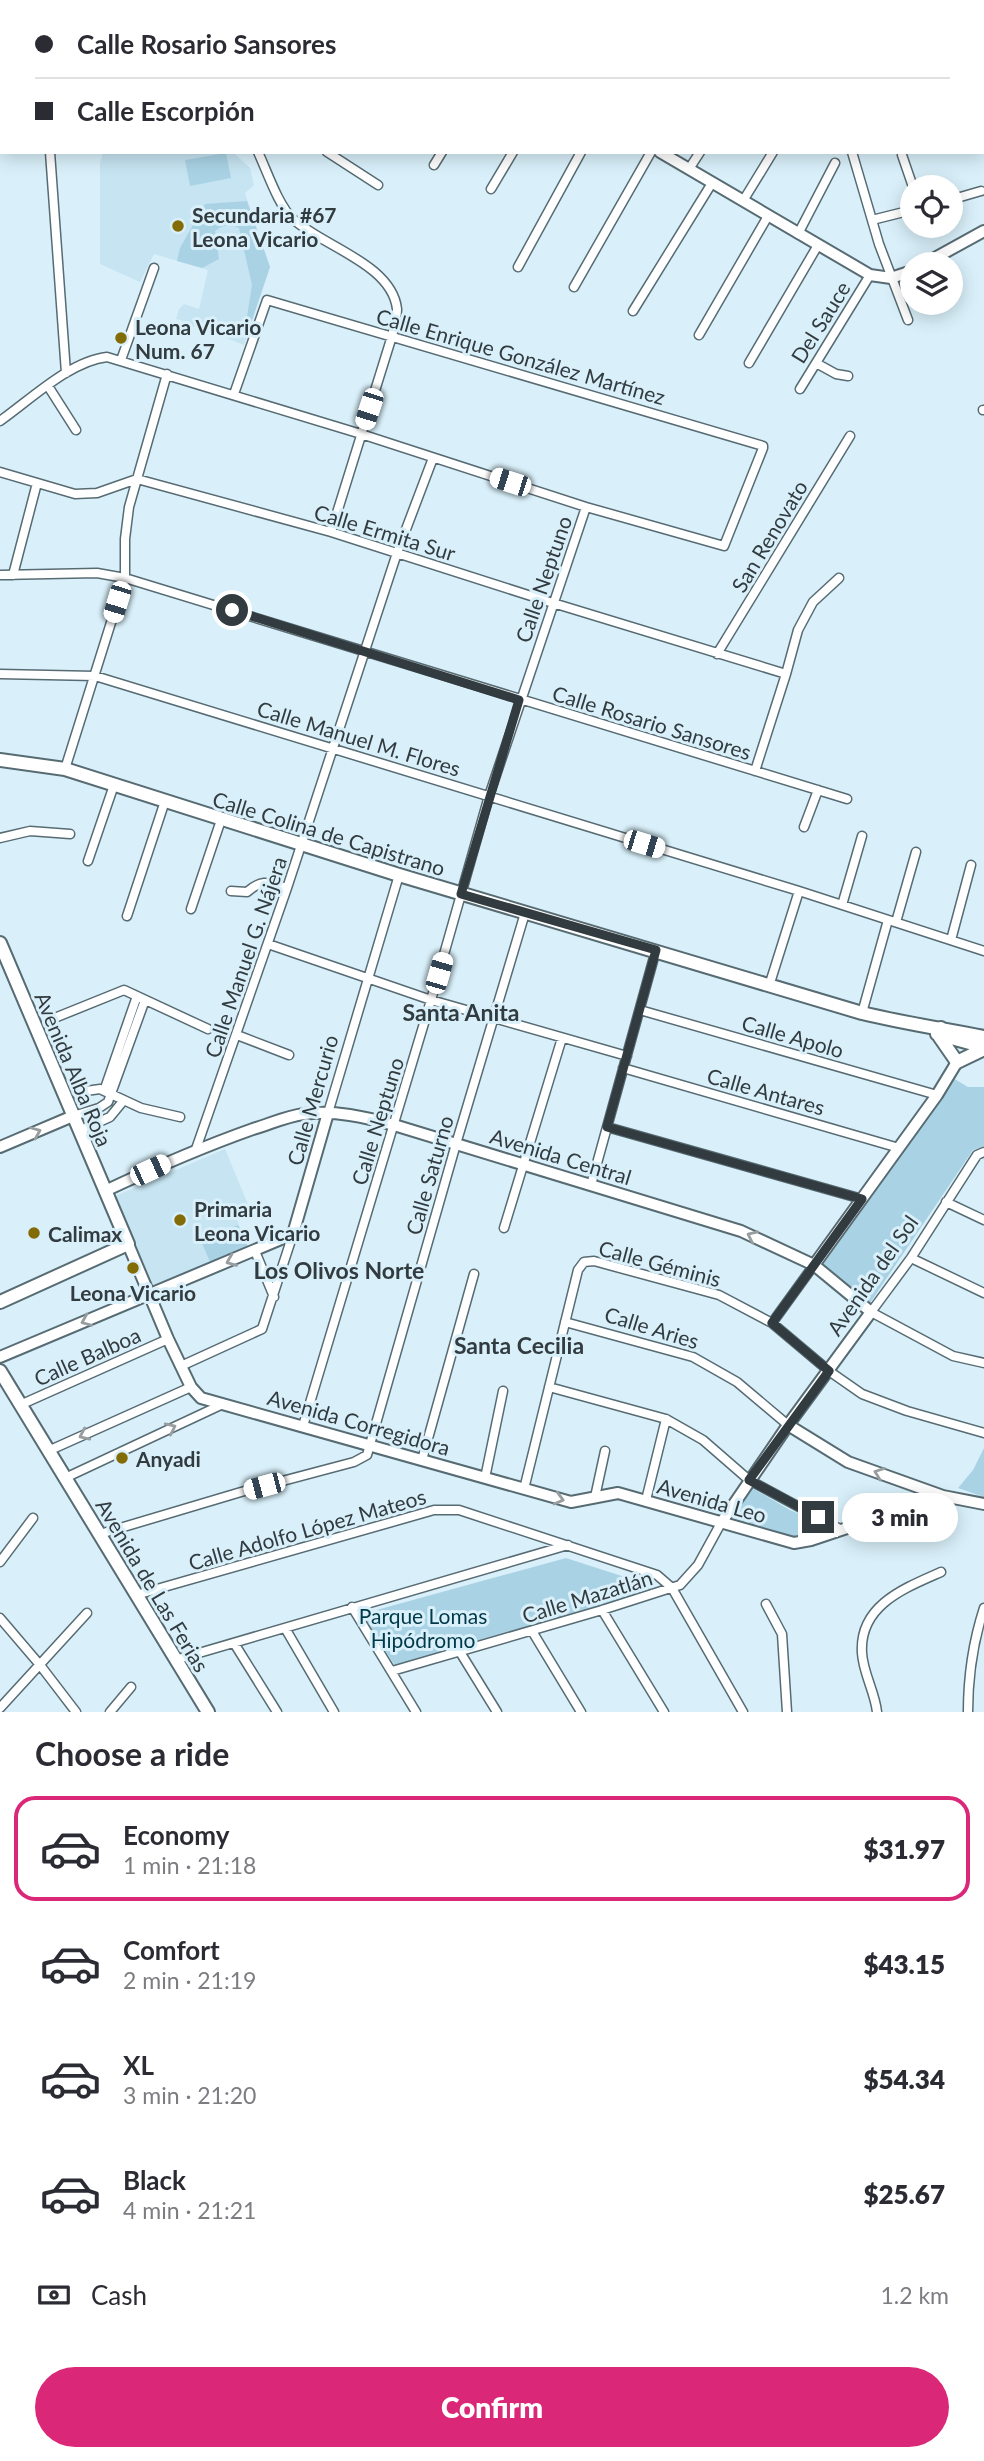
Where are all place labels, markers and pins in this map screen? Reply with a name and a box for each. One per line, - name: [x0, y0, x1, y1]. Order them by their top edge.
- place label: Secundaria #67 Leona Vicario: [192, 202, 337, 251]
- marker: Secundaria #67 Leona Vicario: [170, 218, 186, 234]
- place label: Leona Vicario Num. 67: [135, 314, 261, 363]
- marker: Leona Vicario Num. 67: [113, 330, 129, 346]
- place label: Primaria Leona Vicario: [194, 1196, 320, 1245]
- marker: Primaria Leona Vicario: [172, 1212, 188, 1228]
- place label: Calimax: [48, 1221, 122, 1246]
- marker: Calimax: [26, 1225, 42, 1241]
- marker: Leona Vicario: [125, 1260, 141, 1276]
- place label: Leona Vicario: [70, 1280, 196, 1305]
- place label: Anyadi: [135, 1446, 201, 1471]
- marker: Anyadi: [114, 1450, 130, 1466]

